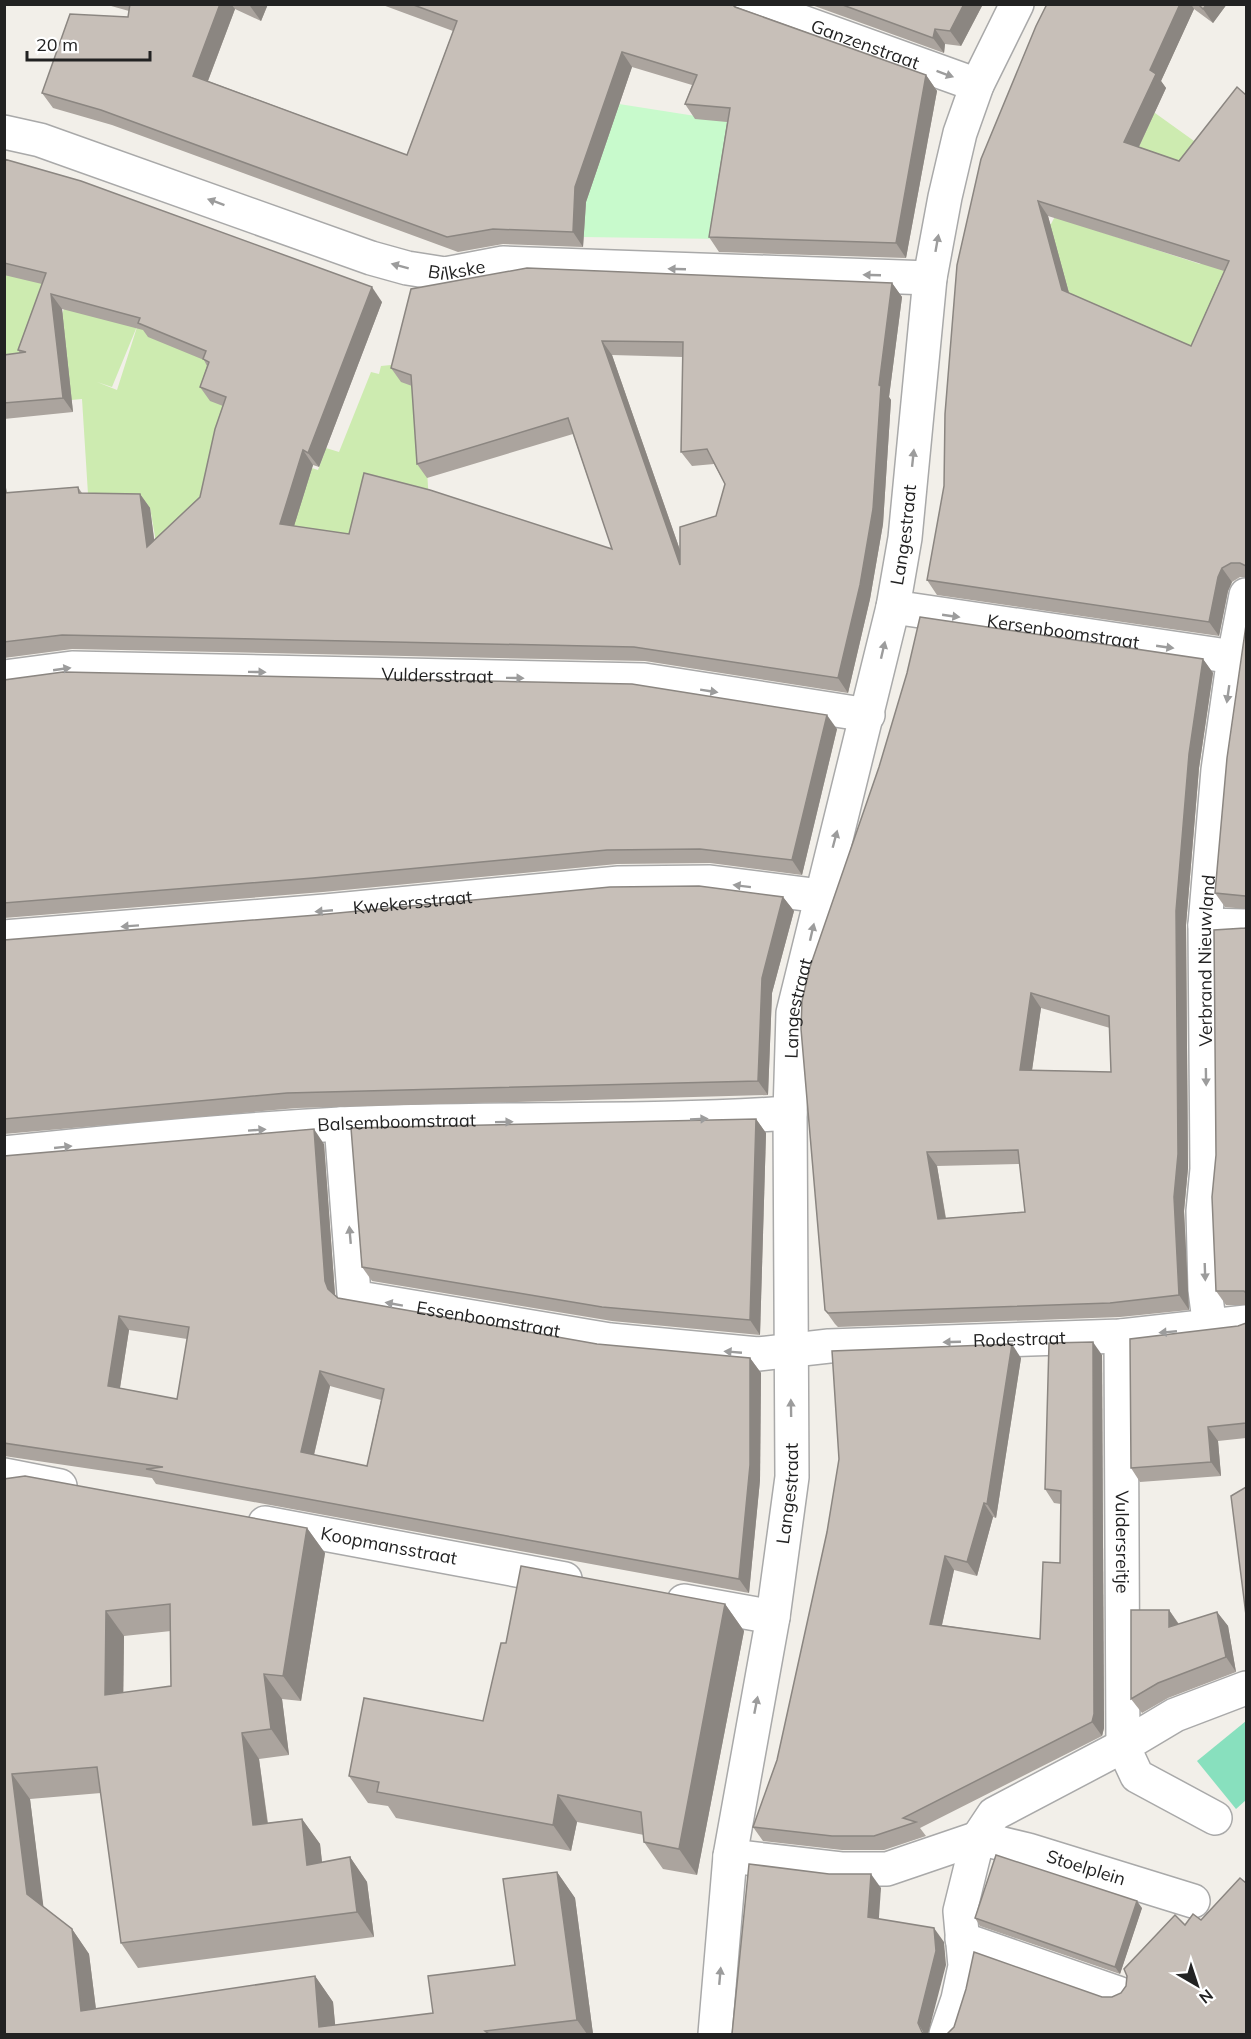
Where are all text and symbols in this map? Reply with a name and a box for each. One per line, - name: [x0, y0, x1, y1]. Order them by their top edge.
- street label: Ganzenstraat: [808, 14, 922, 74]
- scale bar: [27, 24, 150, 62]
- text: 20 m: [36, 33, 78, 56]
- one-way arrow: [937, 69, 955, 79]
- one-way arrow: [206, 197, 224, 207]
- one-way arrow: [932, 234, 941, 253]
- street label: Bilkske: [427, 255, 487, 285]
- one-way arrow: [391, 261, 409, 270]
- one-way arrow: [667, 264, 686, 273]
- one-way arrow: [862, 271, 881, 280]
- one-way arrow: [908, 448, 918, 467]
- street label: Langestraat: [885, 483, 921, 587]
- street label: Kersenboomstraat: [986, 609, 1141, 654]
- one-way arrow: [942, 611, 961, 620]
- one-way arrow: [879, 641, 889, 660]
- one-way arrow: [1156, 642, 1175, 651]
- street label: Vuldersstraat: [381, 662, 494, 688]
- one-way arrow: [53, 665, 72, 674]
- one-way arrow: [248, 667, 267, 677]
- one-way arrow: [506, 673, 525, 682]
- one-way arrow: [1224, 685, 1233, 704]
- one-way arrow: [700, 686, 719, 695]
- one-way arrow: [831, 830, 841, 849]
- street label: Verbrand Nieuwland: [1193, 874, 1220, 1047]
- one-way arrow: [732, 882, 751, 891]
- street label: Kwekersstraat: [352, 885, 473, 919]
- one-way arrow: [315, 906, 334, 916]
- one-way arrow: [120, 921, 139, 931]
- one-way arrow: [808, 923, 818, 941]
- street label: Langestraat: [780, 956, 817, 1059]
- one-way arrow: [1202, 1067, 1211, 1086]
- street label: Balsemboomstraat: [317, 1108, 476, 1136]
- one-way arrow: [690, 1114, 709, 1123]
- one-way arrow: [495, 1117, 514, 1127]
- one-way arrow: [247, 1126, 266, 1135]
- one-way arrow: [53, 1142, 72, 1152]
- one-way arrow: [345, 1226, 355, 1245]
- one-way arrow: [1200, 1262, 1209, 1281]
- street label: Essenboomstraat: [415, 1296, 562, 1342]
- one-way arrow: [385, 1299, 404, 1308]
- street label: Rodestraat: [973, 1326, 1066, 1352]
- one-way arrow: [1158, 1327, 1177, 1337]
- one-way arrow: [942, 1338, 961, 1347]
- one-way arrow: [723, 1347, 742, 1357]
- one-way arrow: [786, 1398, 796, 1417]
- street label: Langestraat: [771, 1443, 803, 1545]
- street label: Vuldersreitje: [1111, 1490, 1134, 1594]
- street label: Koopmansstraat: [319, 1522, 459, 1570]
- one-way arrow: [752, 1695, 761, 1714]
- street label: Stoelplein: [1044, 1844, 1128, 1890]
- north arrow: [1167, 1955, 1227, 2015]
- one-way arrow: [715, 1967, 725, 1986]
- text: N: [1195, 1985, 1217, 2008]

